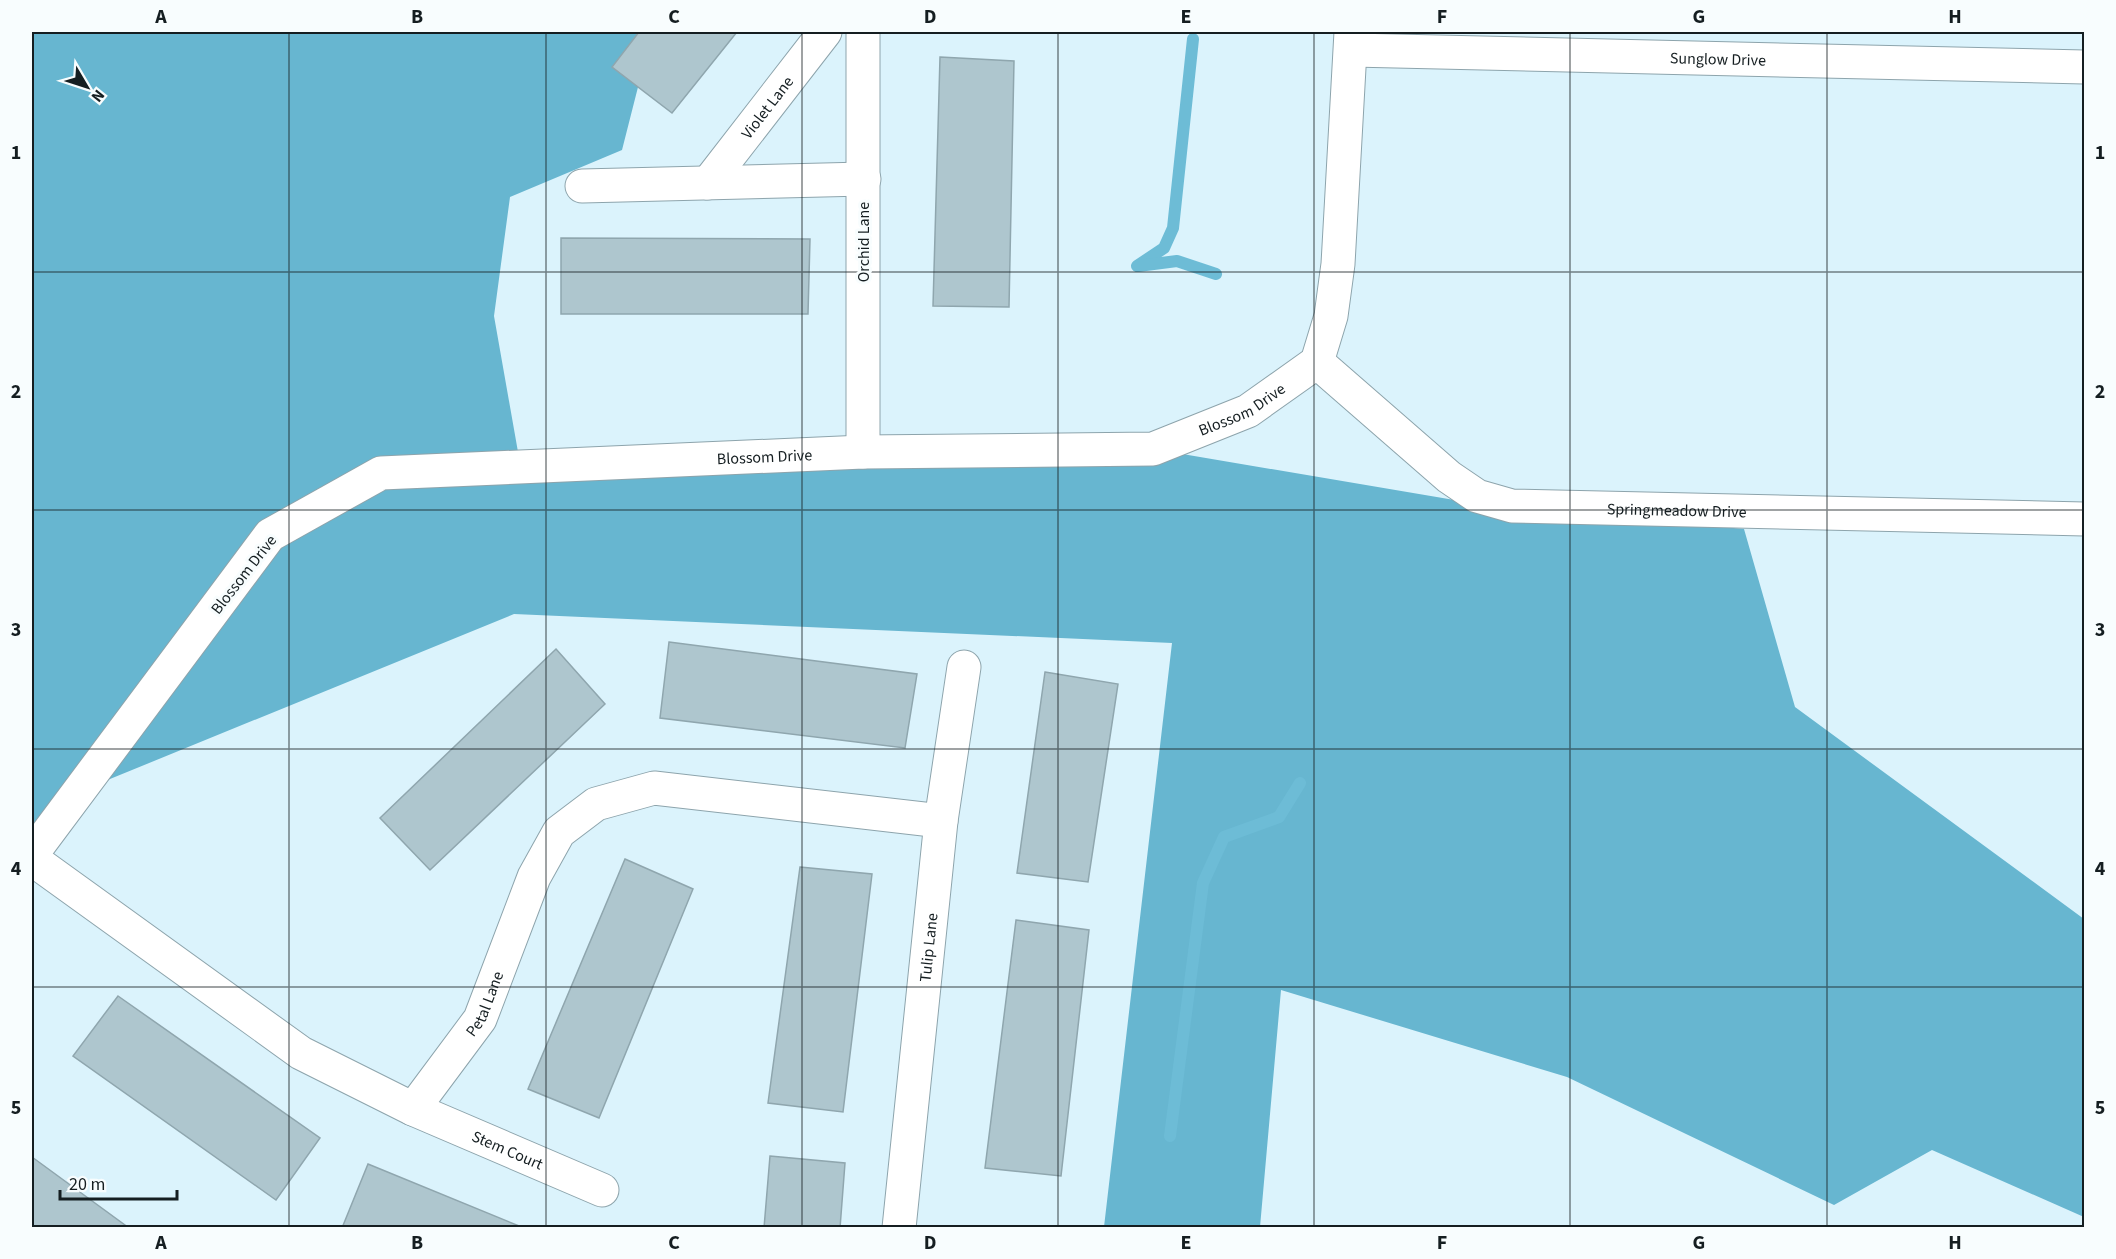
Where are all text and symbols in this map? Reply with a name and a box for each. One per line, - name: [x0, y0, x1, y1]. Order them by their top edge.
- text: A: [154, 3, 167, 31]
- text: B: [411, 3, 423, 31]
- text: C: [668, 3, 680, 31]
- text: D: [924, 3, 936, 31]
- text: E: [1181, 3, 1191, 31]
- text: F: [1437, 3, 1447, 31]
- text: G: [1693, 3, 1705, 31]
- text: H: [1948, 3, 1962, 31]
- street label: Sunglow Drive: [1670, 47, 1766, 72]
- north arrow: [57, 57, 117, 117]
- street label: Violet Lane: [736, 72, 799, 144]
- text: N: [86, 85, 110, 107]
- text: 1: [11, 139, 21, 167]
- text: 1: [2095, 139, 2105, 167]
- street label: Orchid Lane: [853, 202, 875, 282]
- text: 2: [11, 378, 21, 406]
- street label: Blossom Drive: [1195, 378, 1290, 442]
- text: 2: [2095, 378, 2105, 406]
- street label: Blossom Drive: [716, 444, 813, 470]
- street label: Springmeadow Drive: [1607, 498, 1747, 523]
- street label: Blossom Drive: [206, 530, 282, 619]
- text: 3: [11, 616, 21, 644]
- text: 3: [2095, 616, 2105, 644]
- text: 4: [11, 855, 22, 883]
- text: 4: [2095, 855, 2106, 883]
- street label: Tulip Lane: [914, 912, 943, 983]
- street label: Petal Lane: [461, 968, 509, 1041]
- text: 5: [11, 1094, 21, 1122]
- text: 5: [2095, 1094, 2105, 1122]
- street label: Stem Court: [468, 1126, 547, 1176]
- scale bar: [60, 1163, 177, 1201]
- text: 20 m: [69, 1172, 105, 1197]
- text: A: [154, 1229, 167, 1257]
- text: B: [411, 1229, 423, 1257]
- text: C: [668, 1229, 680, 1257]
- text: D: [924, 1229, 936, 1257]
- text: E: [1181, 1229, 1191, 1257]
- text: F: [1437, 1229, 1447, 1257]
- text: G: [1693, 1229, 1705, 1257]
- text: H: [1948, 1229, 1962, 1257]

